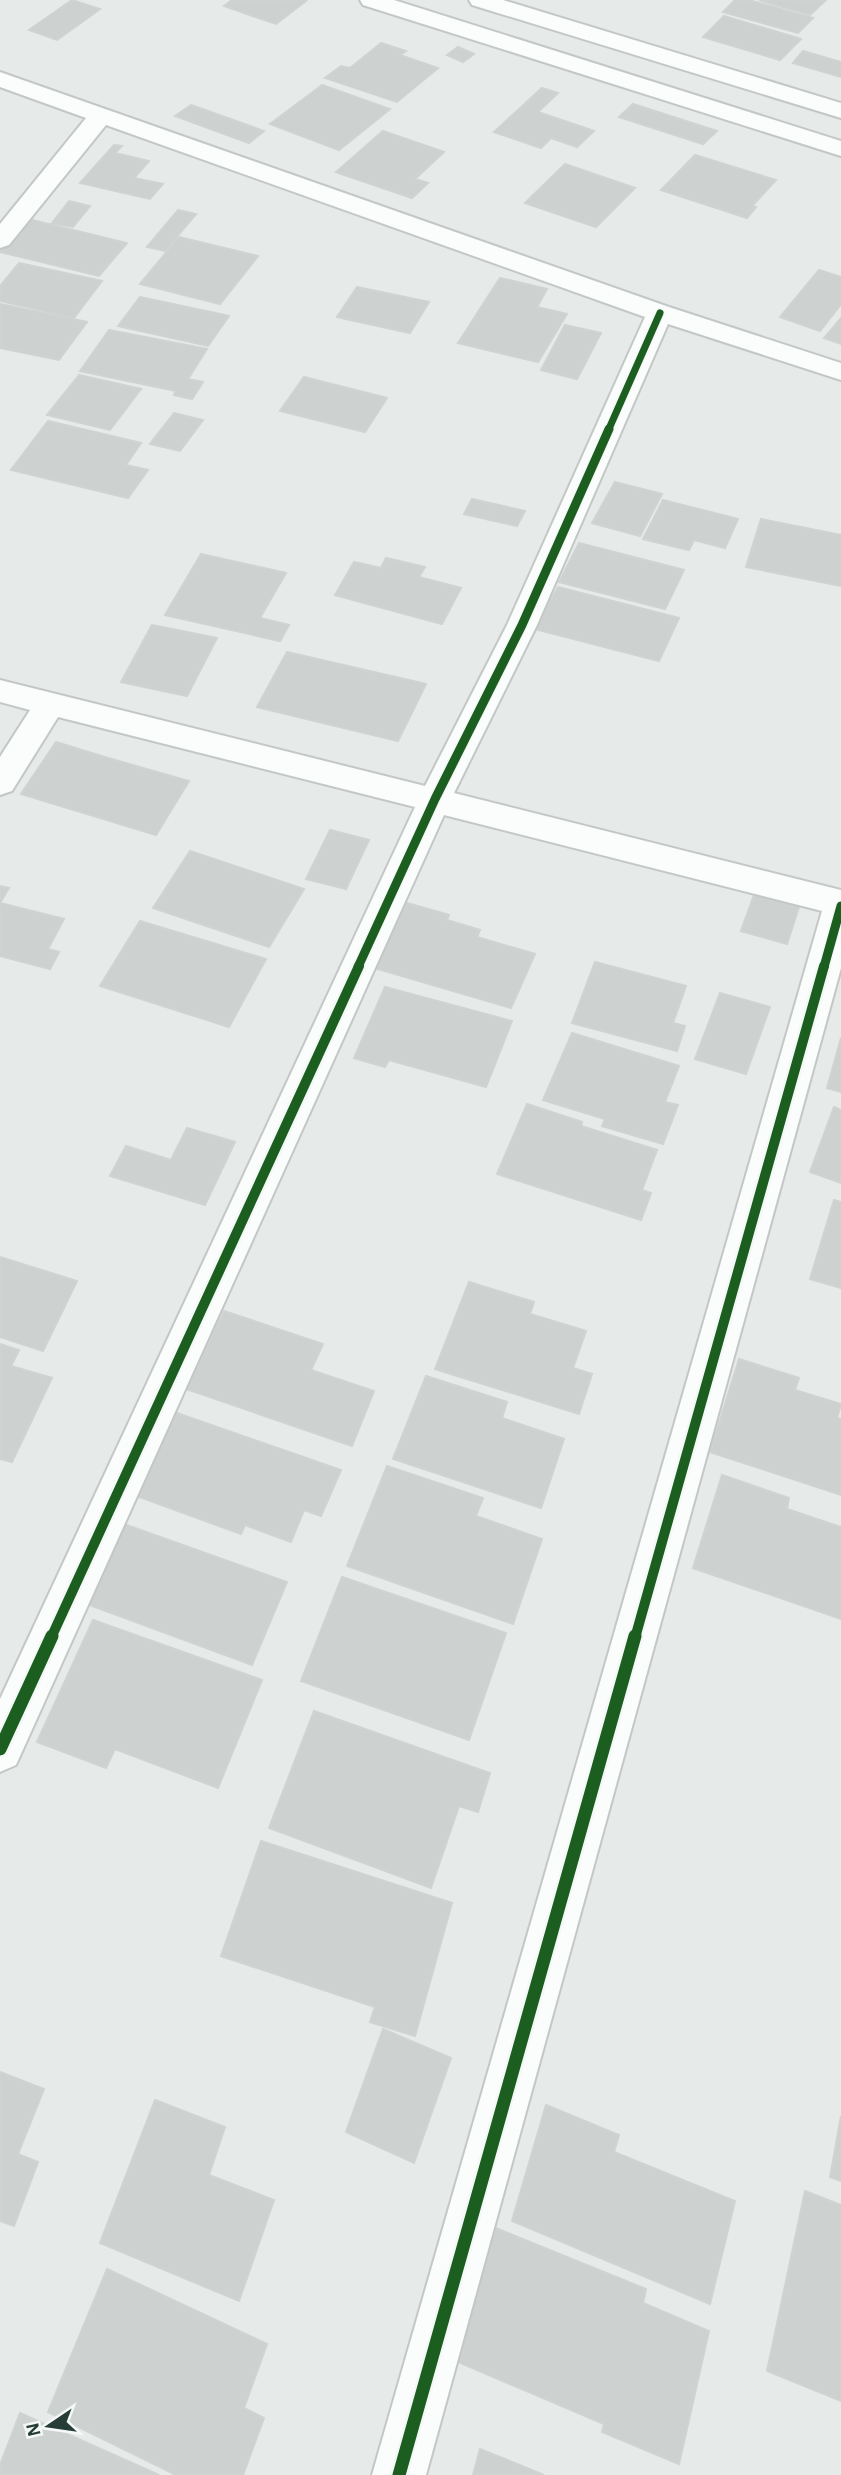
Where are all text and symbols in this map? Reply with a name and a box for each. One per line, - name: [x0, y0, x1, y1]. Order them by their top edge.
- north arrow: [14, 2391, 84, 2461]
- text: N: [23, 2421, 45, 2438]

